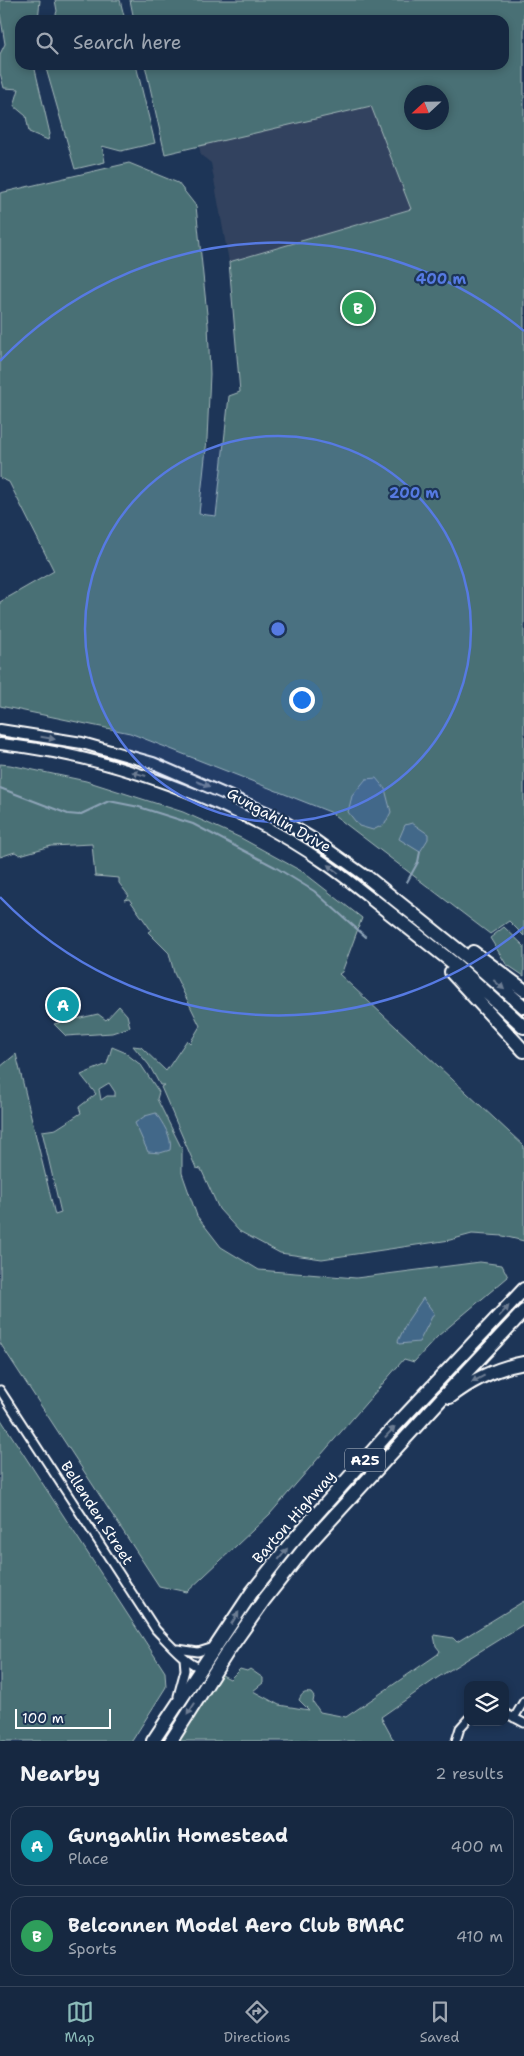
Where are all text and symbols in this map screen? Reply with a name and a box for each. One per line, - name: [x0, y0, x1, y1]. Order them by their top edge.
- search box: [15, 15, 509, 70]
- icon: search: [33, 29, 61, 57]
- text: Search here: [73, 30, 182, 55]
- north arrow: [404, 85, 449, 130]
- text: 400 m: [416, 269, 466, 289]
- pin: B: [342, 289, 374, 327]
- text: 200 m: [389, 483, 439, 503]
- centre of rings: [269, 620, 287, 638]
- your location: [289, 687, 315, 713]
- one-way arrow: [40, 734, 56, 742]
- one-way arrow: [131, 770, 146, 778]
- one-way arrow: [196, 780, 211, 788]
- street label: Gungahlin Drive: [223, 783, 335, 857]
- one-way arrow: [326, 864, 340, 874]
- one-way arrow: [493, 980, 506, 991]
- pin: A: [47, 986, 79, 1024]
- one-way arrow: [498, 1305, 510, 1317]
- one-way arrow: [471, 1375, 485, 1383]
- one-way arrow: [384, 1426, 396, 1438]
- road number: A25: [345, 1448, 385, 1472]
- street label: Bellenden Street: [56, 1457, 138, 1569]
- street label: Barton Highway: [248, 1466, 340, 1568]
- one-way arrow: [277, 1547, 288, 1560]
- one-way arrow: [231, 1612, 240, 1625]
- map controls: [464, 1681, 509, 1726]
- button: layers: [464, 1681, 509, 1726]
- one-way arrow: [186, 1702, 196, 1715]
- scale bar: [15, 1706, 111, 1729]
- text: 100 m: [22, 1709, 64, 1727]
- text: Nearby: [20, 1760, 100, 1788]
- text: 2 results: [435, 1763, 504, 1784]
- text: Gungahlin Homestead: [68, 1823, 288, 1848]
- text: A: [31, 1836, 43, 1857]
- text: 400 m: [450, 1836, 503, 1857]
- text: Place: [68, 1848, 109, 1869]
- text: Belconnen Model Aero Club BMAC: [68, 1913, 405, 1938]
- text: B: [32, 1926, 42, 1947]
- text: 410 m: [456, 1926, 503, 1947]
- text: Sports: [68, 1938, 117, 1959]
- tab: Map: [65, 1998, 95, 2046]
- tab: Directions: [224, 1998, 290, 2046]
- tab: Saved: [420, 1998, 459, 2046]

